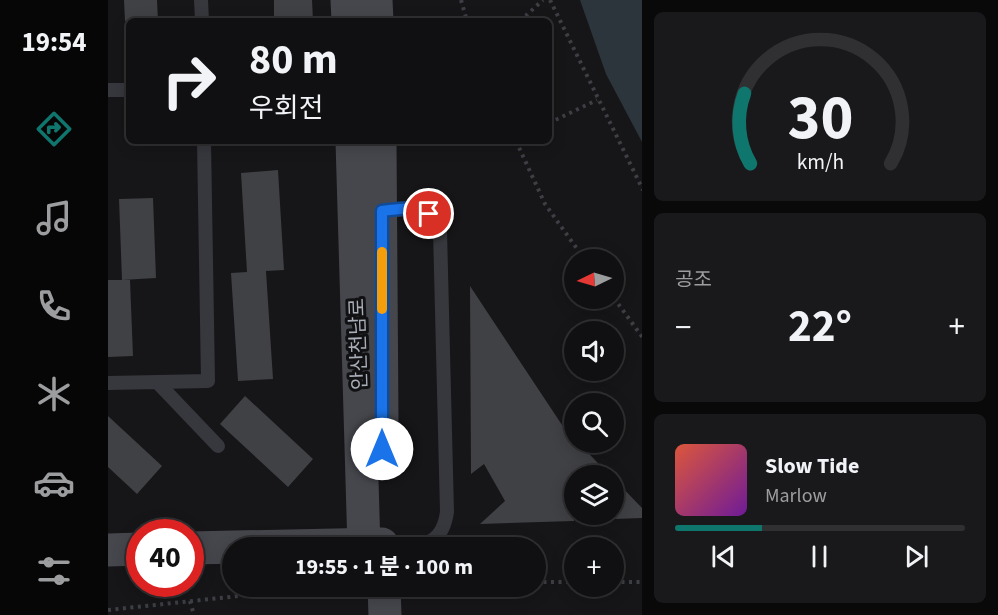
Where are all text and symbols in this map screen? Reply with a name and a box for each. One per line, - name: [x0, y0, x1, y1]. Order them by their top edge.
- text: 19:54: [21, 23, 87, 62]
- text: 80 m: [249, 30, 338, 90]
- icon: right: [150, 42, 228, 120]
- text: 30: [787, 74, 853, 163]
- text: 우회전: [249, 89, 324, 128]
- icon: directions: [33, 108, 75, 150]
- text: km/h: [796, 147, 844, 178]
- pin: [403, 188, 454, 239]
- icon: music: [33, 197, 75, 239]
- icon: arrive: [412, 197, 445, 230]
- north arrow: [564, 249, 624, 309]
- map controls: [564, 249, 624, 597]
- text: 공조: [675, 266, 712, 294]
- icon: phone: [33, 285, 75, 327]
- text: 22°: [788, 295, 852, 359]
- street label: 안산천남로: [343, 298, 375, 390]
- text: −: [675, 304, 691, 351]
- text: +: [949, 304, 965, 351]
- button: sound: [564, 321, 624, 381]
- icon: climate: [33, 373, 75, 415]
- button: search: [564, 393, 624, 453]
- position arrow: [350, 417, 414, 481]
- text: Slow Tide: [765, 450, 859, 482]
- icon: car: [33, 462, 75, 504]
- button: layers: [564, 465, 624, 525]
- text: Marlow: [765, 482, 827, 510]
- speed limit sign: 40: [126, 519, 204, 597]
- button: +: [564, 537, 624, 597]
- icon: previous: [707, 540, 740, 573]
- icon: pause: [803, 540, 836, 573]
- icon: next: [900, 540, 933, 573]
- icon: filters: [33, 550, 75, 592]
- text: 19:55 · 1 분 · 100 m: [295, 551, 473, 583]

